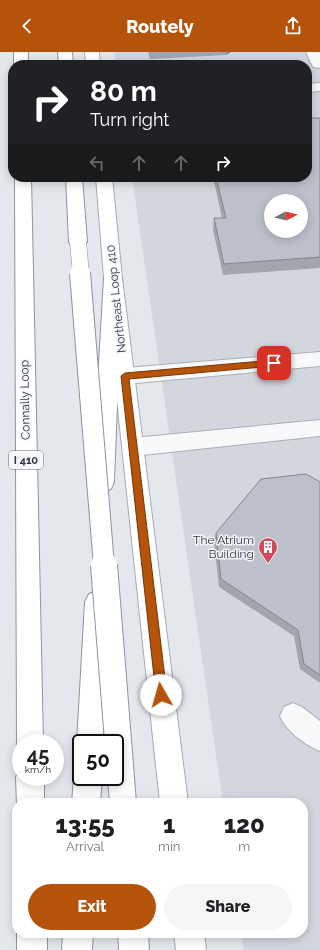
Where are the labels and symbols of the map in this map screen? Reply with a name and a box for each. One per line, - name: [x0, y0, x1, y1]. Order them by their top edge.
- north arrow: [264, 194, 308, 238]
- street label: Northeast Loop 410: [103, 244, 129, 354]
- pin: [257, 346, 291, 380]
- street label: Connally Loop: [17, 360, 33, 440]
- road number: I 410: [9, 451, 43, 469]
- place label: The Atrium Building: [193, 533, 254, 561]
- building icon: The Atrium Building: [257, 536, 279, 564]
- position arrow: [140, 674, 182, 716]
- speed limit sign: 50: [72, 734, 124, 786]

